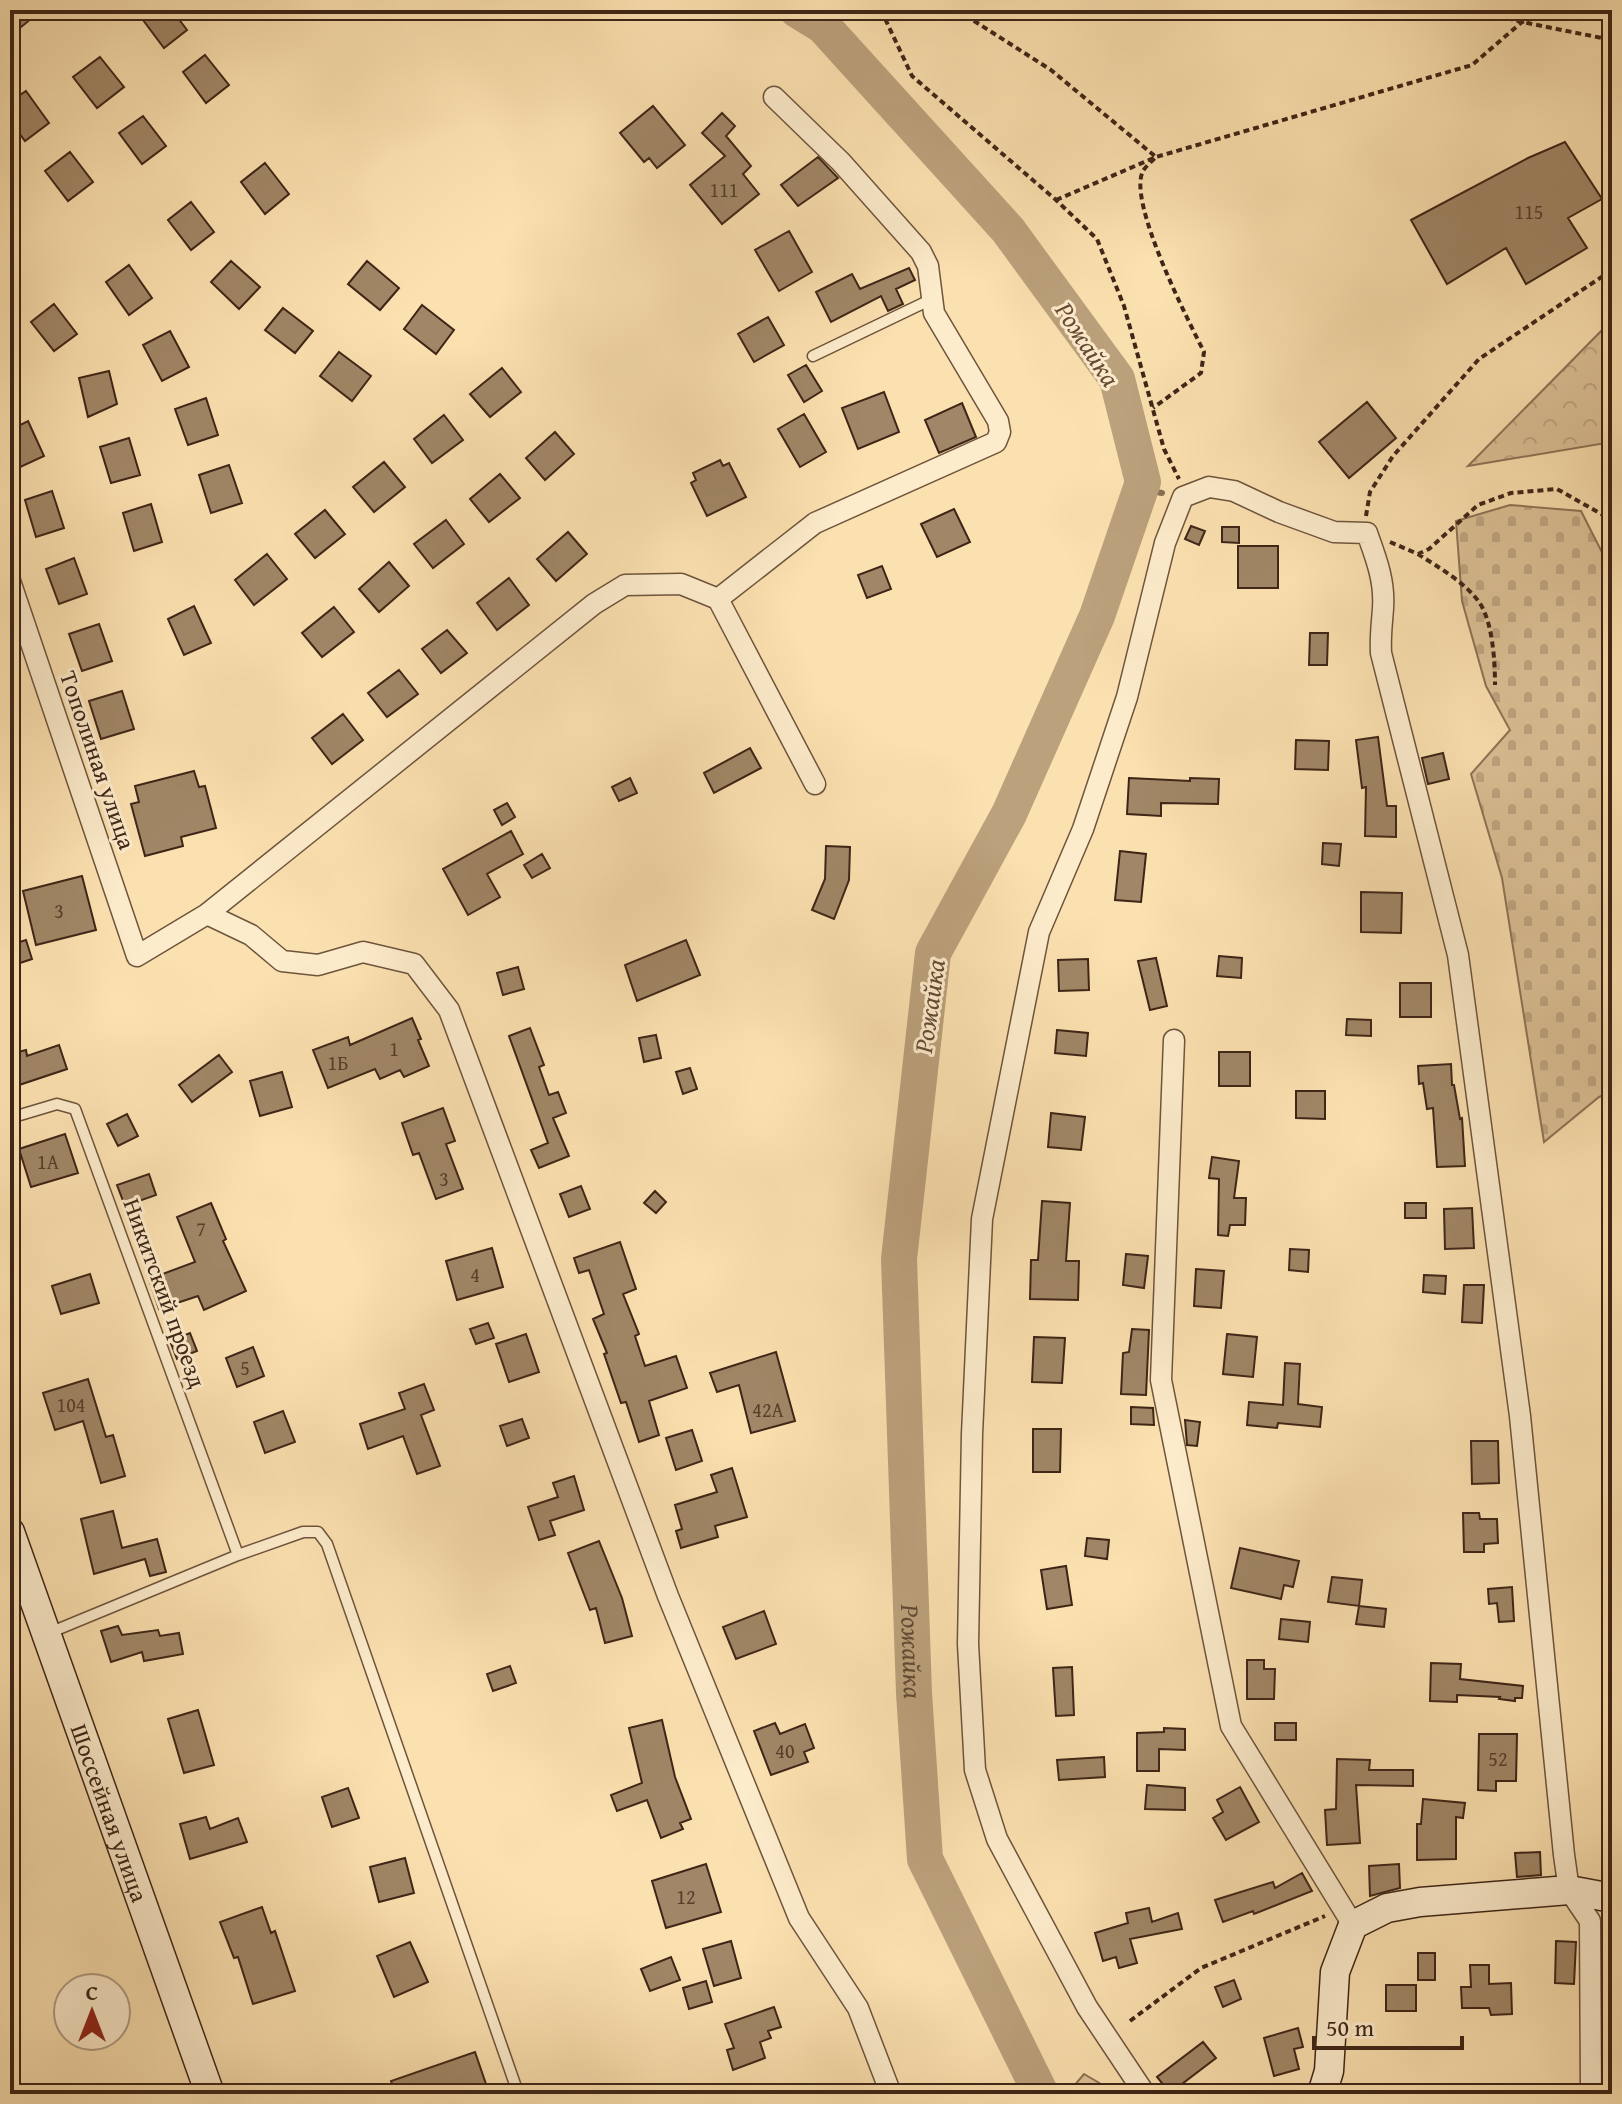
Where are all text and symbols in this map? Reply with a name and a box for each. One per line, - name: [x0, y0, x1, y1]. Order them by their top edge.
- house number: 111: [710, 175, 738, 204]
- house number: 115: [1515, 197, 1543, 226]
- water label: Рожайка: [1045, 293, 1130, 394]
- street label: Тополиная улица: [51, 666, 145, 854]
- house number: 3: [54, 896, 64, 925]
- water label: Рожайка: [903, 957, 955, 1056]
- house number: 1: [389, 1034, 399, 1063]
- house number: 1Б: [328, 1048, 348, 1077]
- house number: 1А: [37, 1147, 59, 1176]
- house number: 3: [439, 1164, 449, 1193]
- street label: Никитский проезд: [115, 1193, 215, 1393]
- house number: 7: [196, 1214, 206, 1243]
- house number: 4: [470, 1260, 480, 1289]
- house number: 5: [240, 1353, 250, 1382]
- house number: 104: [57, 1390, 85, 1419]
- house number: 42А: [752, 1395, 784, 1424]
- water label: Рожайка: [891, 1602, 934, 1699]
- street label: Шоссейная улица: [62, 1719, 158, 1907]
- house number: 40: [775, 1736, 795, 1765]
- house number: 52: [1488, 1744, 1508, 1773]
- house number: 12: [676, 1882, 696, 1911]
- north arrow: [52, 1972, 132, 2052]
- text: С: [86, 1976, 98, 2008]
- scale bar: [1314, 2000, 1462, 2050]
- text: 50 m: [1326, 2010, 1374, 2045]

